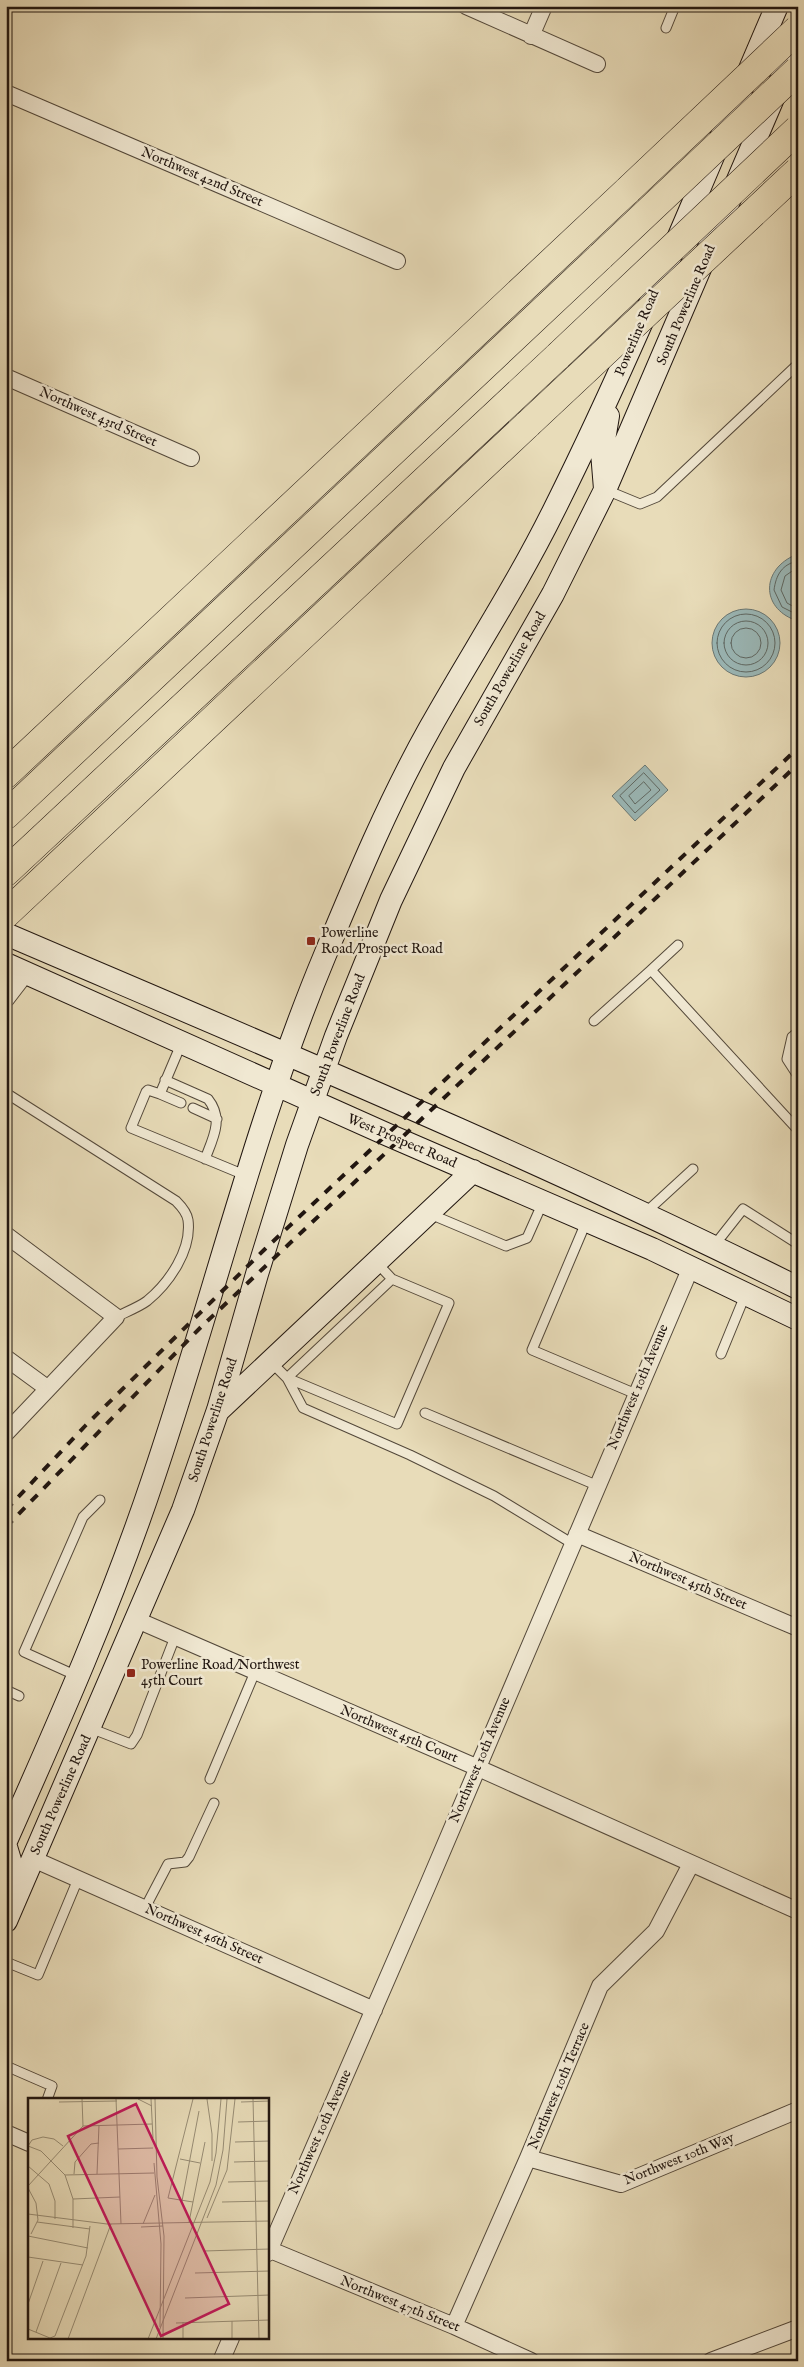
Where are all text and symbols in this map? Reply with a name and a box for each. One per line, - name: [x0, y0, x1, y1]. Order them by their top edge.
- street label: Northwest 42nd Street: [138, 143, 266, 211]
- street label: South Powerline Road: [652, 241, 720, 368]
- street label: Powerline Road: [611, 287, 663, 379]
- street label: Northwest 43rd Street: [36, 383, 160, 451]
- street label: South Powerline Road: [470, 608, 550, 730]
- place label: Powerline Road/Prospect Road: [321, 924, 443, 958]
- marker: Powerline Road/Prospect Road: [305, 935, 317, 947]
- street label: South Powerline Road: [306, 971, 370, 1099]
- street label: West Prospect Road: [345, 1110, 460, 1172]
- street label: Northwest 10th Avenue: [603, 1321, 673, 1453]
- street label: South Powerline Road: [184, 1355, 242, 1484]
- street label: Northwest 45th Street: [626, 1548, 750, 1614]
- place label: Powerline Road/Northwest 45th Court: [141, 1656, 300, 1690]
- marker: Powerline Road/Northwest 45th Court: [125, 1667, 137, 1679]
- street label: Northwest 10th Avenue: [445, 1694, 515, 1826]
- street label: Northwest 45th Court: [337, 1701, 461, 1767]
- street label: South Powerline Road: [26, 1732, 96, 1858]
- street label: Northwest 46th Street: [142, 1900, 266, 1968]
- street label: Northwest 10th Terrace: [524, 2019, 594, 2152]
- street label: Northwest 10th Avenue: [284, 2066, 356, 2197]
- inset map: [28, 2098, 269, 2340]
- street label: Northwest 10th Way: [621, 2129, 737, 2189]
- street label: Northwest 47th Street: [337, 2272, 463, 2336]

